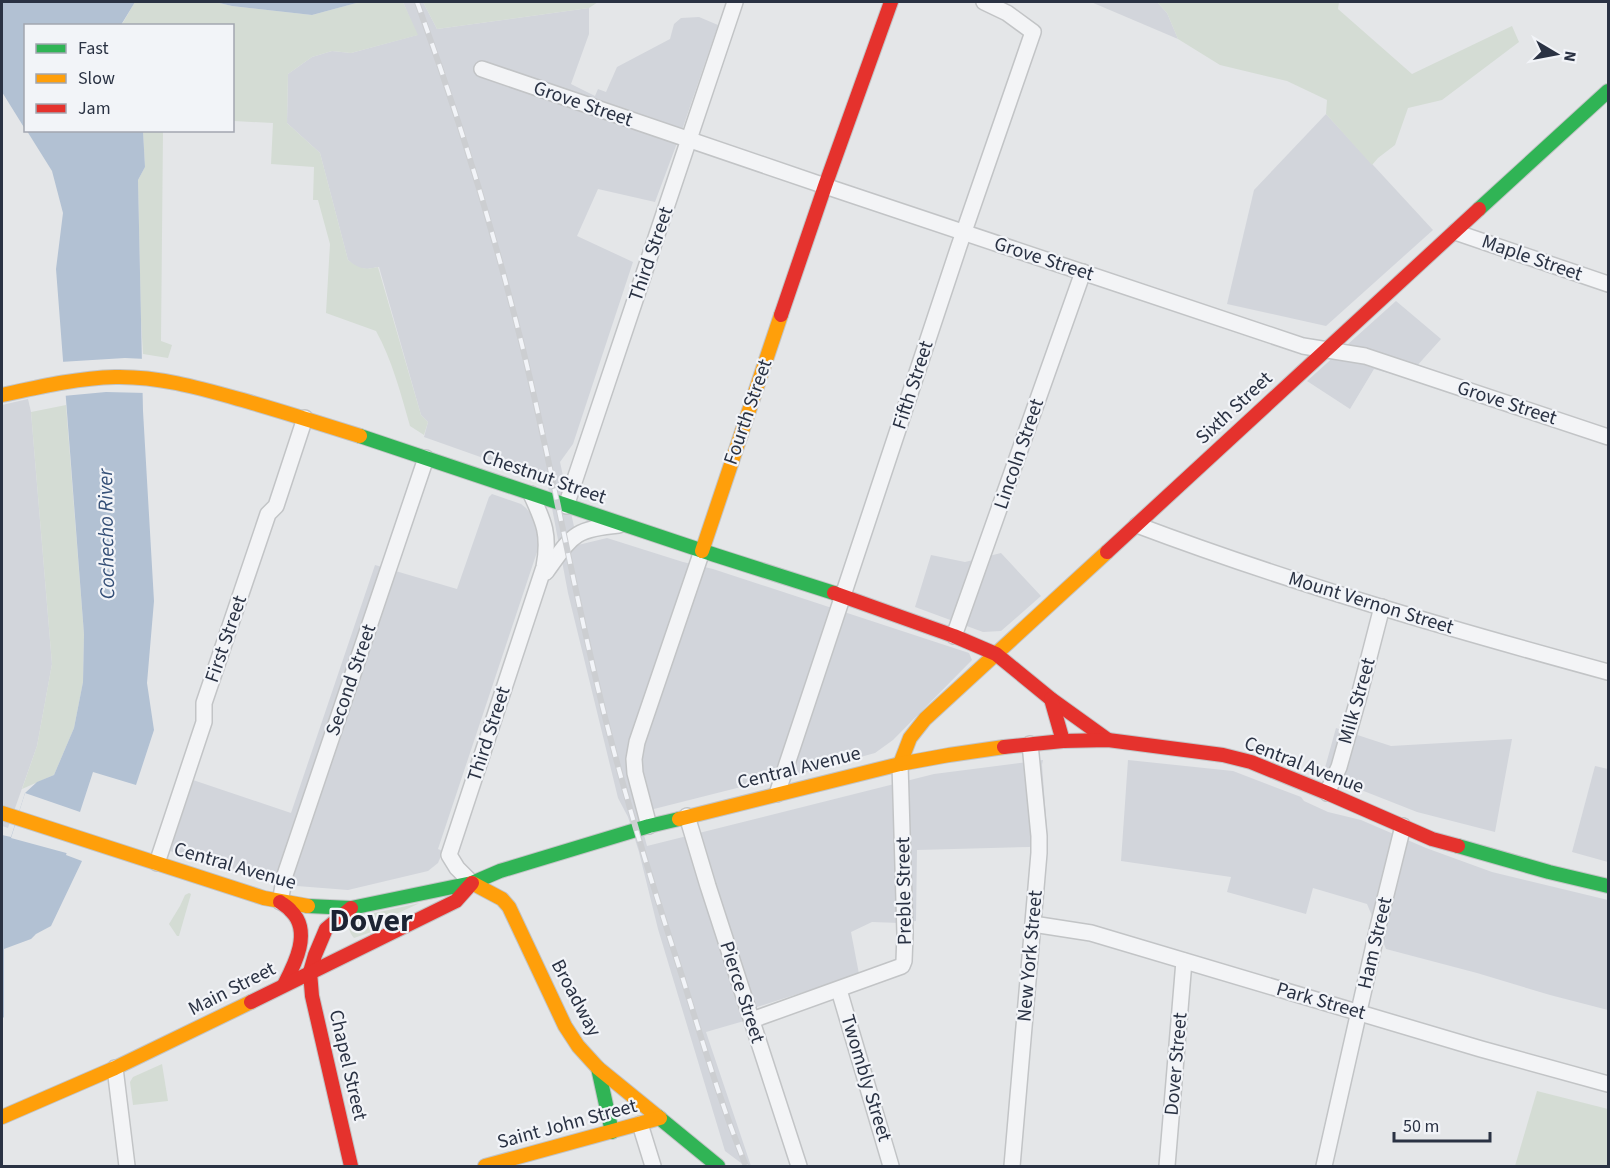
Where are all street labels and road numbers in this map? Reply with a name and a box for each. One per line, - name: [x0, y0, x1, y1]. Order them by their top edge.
- street label: Grove Street: [530, 74, 637, 134]
- street label: Third Street: [622, 203, 680, 305]
- street label: Maple Street: [1478, 228, 1586, 288]
- street label: Grove Street: [991, 230, 1098, 288]
- street label: Fifth Street: [886, 337, 941, 433]
- street label: Fourth Street: [717, 355, 779, 469]
- street label: Sixth Street: [1189, 365, 1279, 451]
- street label: Grove Street: [1454, 374, 1561, 432]
- street label: Lincoln Street: [987, 395, 1051, 513]
- street label: Chestnut Street: [478, 443, 610, 511]
- street label: Mount Vernon Street: [1285, 565, 1457, 642]
- street label: First Street: [198, 591, 254, 686]
- street label: Second Street: [319, 620, 383, 740]
- street label: Milk Street: [1331, 654, 1383, 747]
- street label: Third Street: [460, 683, 518, 785]
- street label: Central Avenue: [1240, 729, 1368, 801]
- street label: Central Avenue: [734, 739, 864, 797]
- street label: Central Avenue: [170, 835, 300, 897]
- street label: Preble Street: [889, 836, 919, 945]
- street label: New York Street: [1010, 889, 1050, 1023]
- street label: Ham Street: [1351, 894, 1399, 992]
- street label: Pierce Street: [712, 937, 772, 1047]
- street label: Broadway: [544, 954, 608, 1042]
- street label: Main Street: [184, 955, 281, 1023]
- street label: Park Street: [1273, 975, 1369, 1027]
- street label: Chapel Street: [322, 1007, 374, 1123]
- street label: Twombly Street: [833, 1011, 899, 1145]
- street label: Dover Street: [1158, 1011, 1194, 1117]
- street label: Saint John Street: [494, 1092, 640, 1156]

